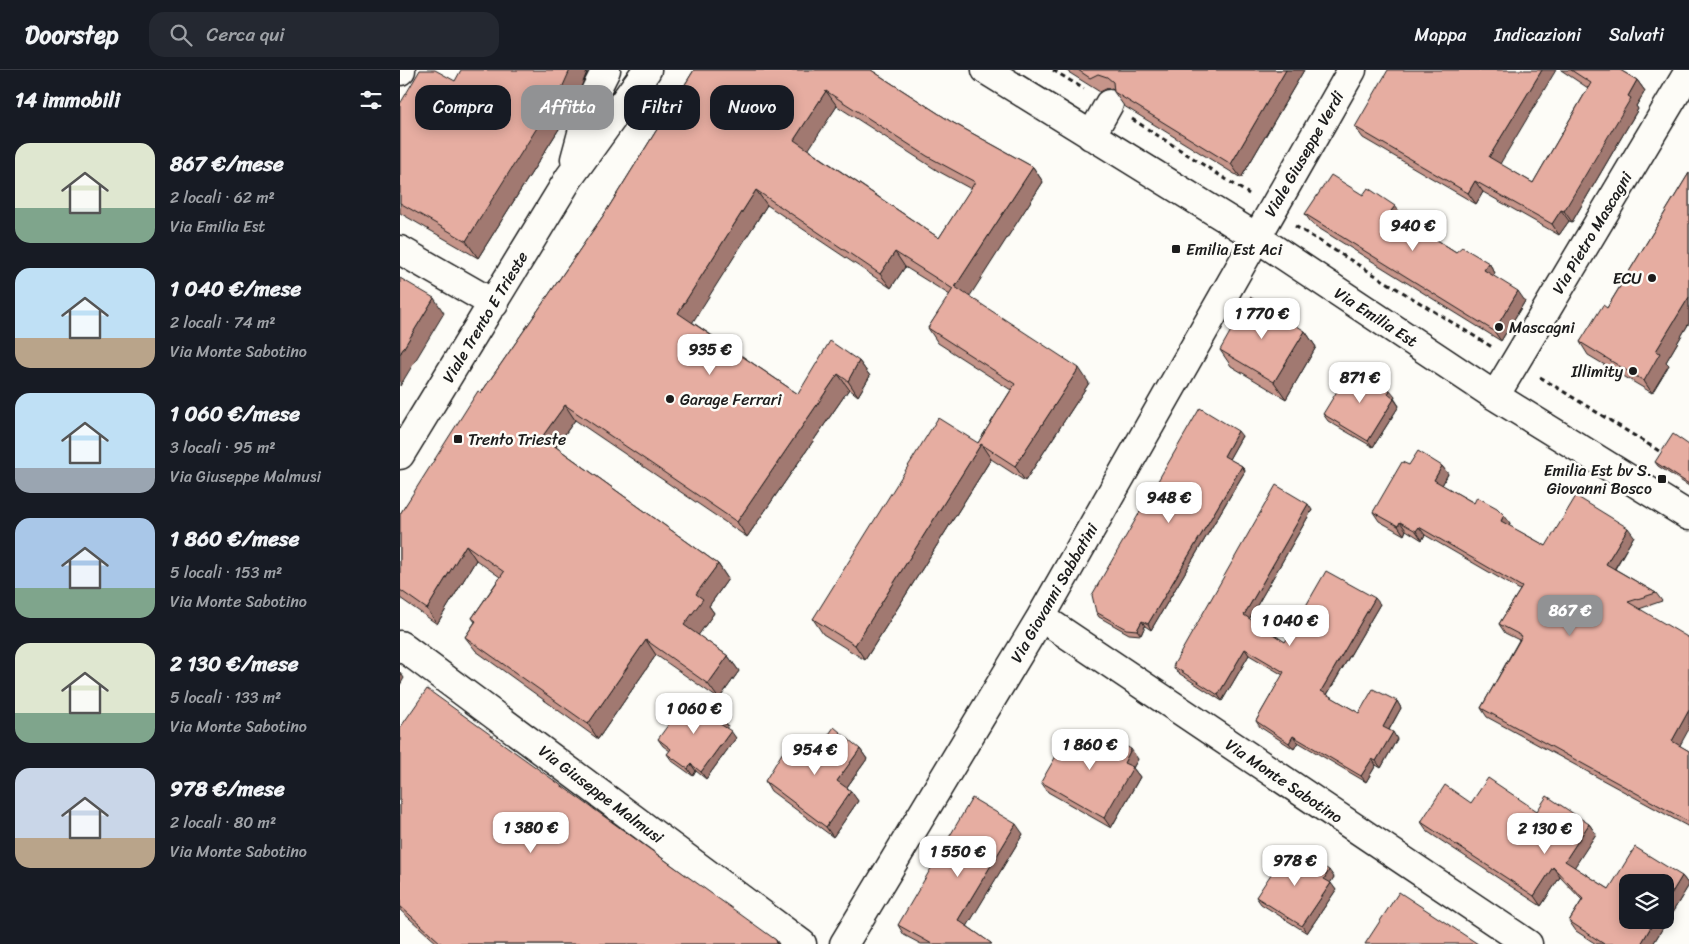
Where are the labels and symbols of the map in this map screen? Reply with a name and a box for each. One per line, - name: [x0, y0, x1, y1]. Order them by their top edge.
- street label: Viale Giuseppe Verdi: [1256, 85, 1352, 223]
- street label: Via Pietro Mascagni: [1544, 166, 1640, 300]
- pin: 940 €: [1378, 210, 1448, 252]
- place label: Emilia Est Aci: [1186, 235, 1283, 264]
- marker: Emilia Est Aci: [1170, 243, 1182, 255]
- street label: Viale Trento E Trieste: [434, 245, 536, 389]
- place label: ECU: [1613, 264, 1643, 293]
- marker: ECU: [1646, 272, 1658, 284]
- street label: Via Emilia Est: [1328, 279, 1424, 355]
- pin: 1 770 €: [1216, 298, 1308, 340]
- place label: Mascagni: [1509, 313, 1575, 342]
- marker: Mascagni: [1493, 321, 1505, 333]
- pin: 935 €: [675, 334, 745, 376]
- place label: Illimity: [1570, 357, 1624, 386]
- pin: 871 €: [1325, 362, 1395, 404]
- marker: Illimity: [1627, 365, 1639, 377]
- place label: Garage Ferrari: [680, 385, 782, 414]
- marker: Garage Ferrari: [664, 393, 676, 405]
- place label: Trento Trieste: [468, 425, 566, 454]
- marker: Trento Trieste: [452, 433, 464, 445]
- place label: Emilia Est bv S. Giovanni Bosco: [1544, 456, 1652, 503]
- marker: Emilia Est bv S. Giovanni Bosco: [1656, 473, 1668, 485]
- pin: 948 €: [1134, 482, 1204, 524]
- street label: Via Giovanni Sabbatini: [1002, 517, 1106, 668]
- pin: 867 €: [1535, 594, 1605, 637]
- pin: 1 040 €: [1244, 604, 1336, 647]
- pin: 1 060 €: [648, 692, 740, 735]
- pin: 1 860 €: [1044, 728, 1136, 771]
- street label: Via Monte Sabotino: [1219, 731, 1349, 831]
- pin: 954 €: [780, 734, 850, 776]
- street label: Via Giuseppe Malmusi: [532, 737, 670, 851]
- pin: 1 380 €: [485, 812, 577, 854]
- pin: 2 130 €: [1499, 812, 1591, 855]
- pin: 1 550 €: [912, 836, 1004, 878]
- pin: 978 €: [1260, 844, 1330, 887]

